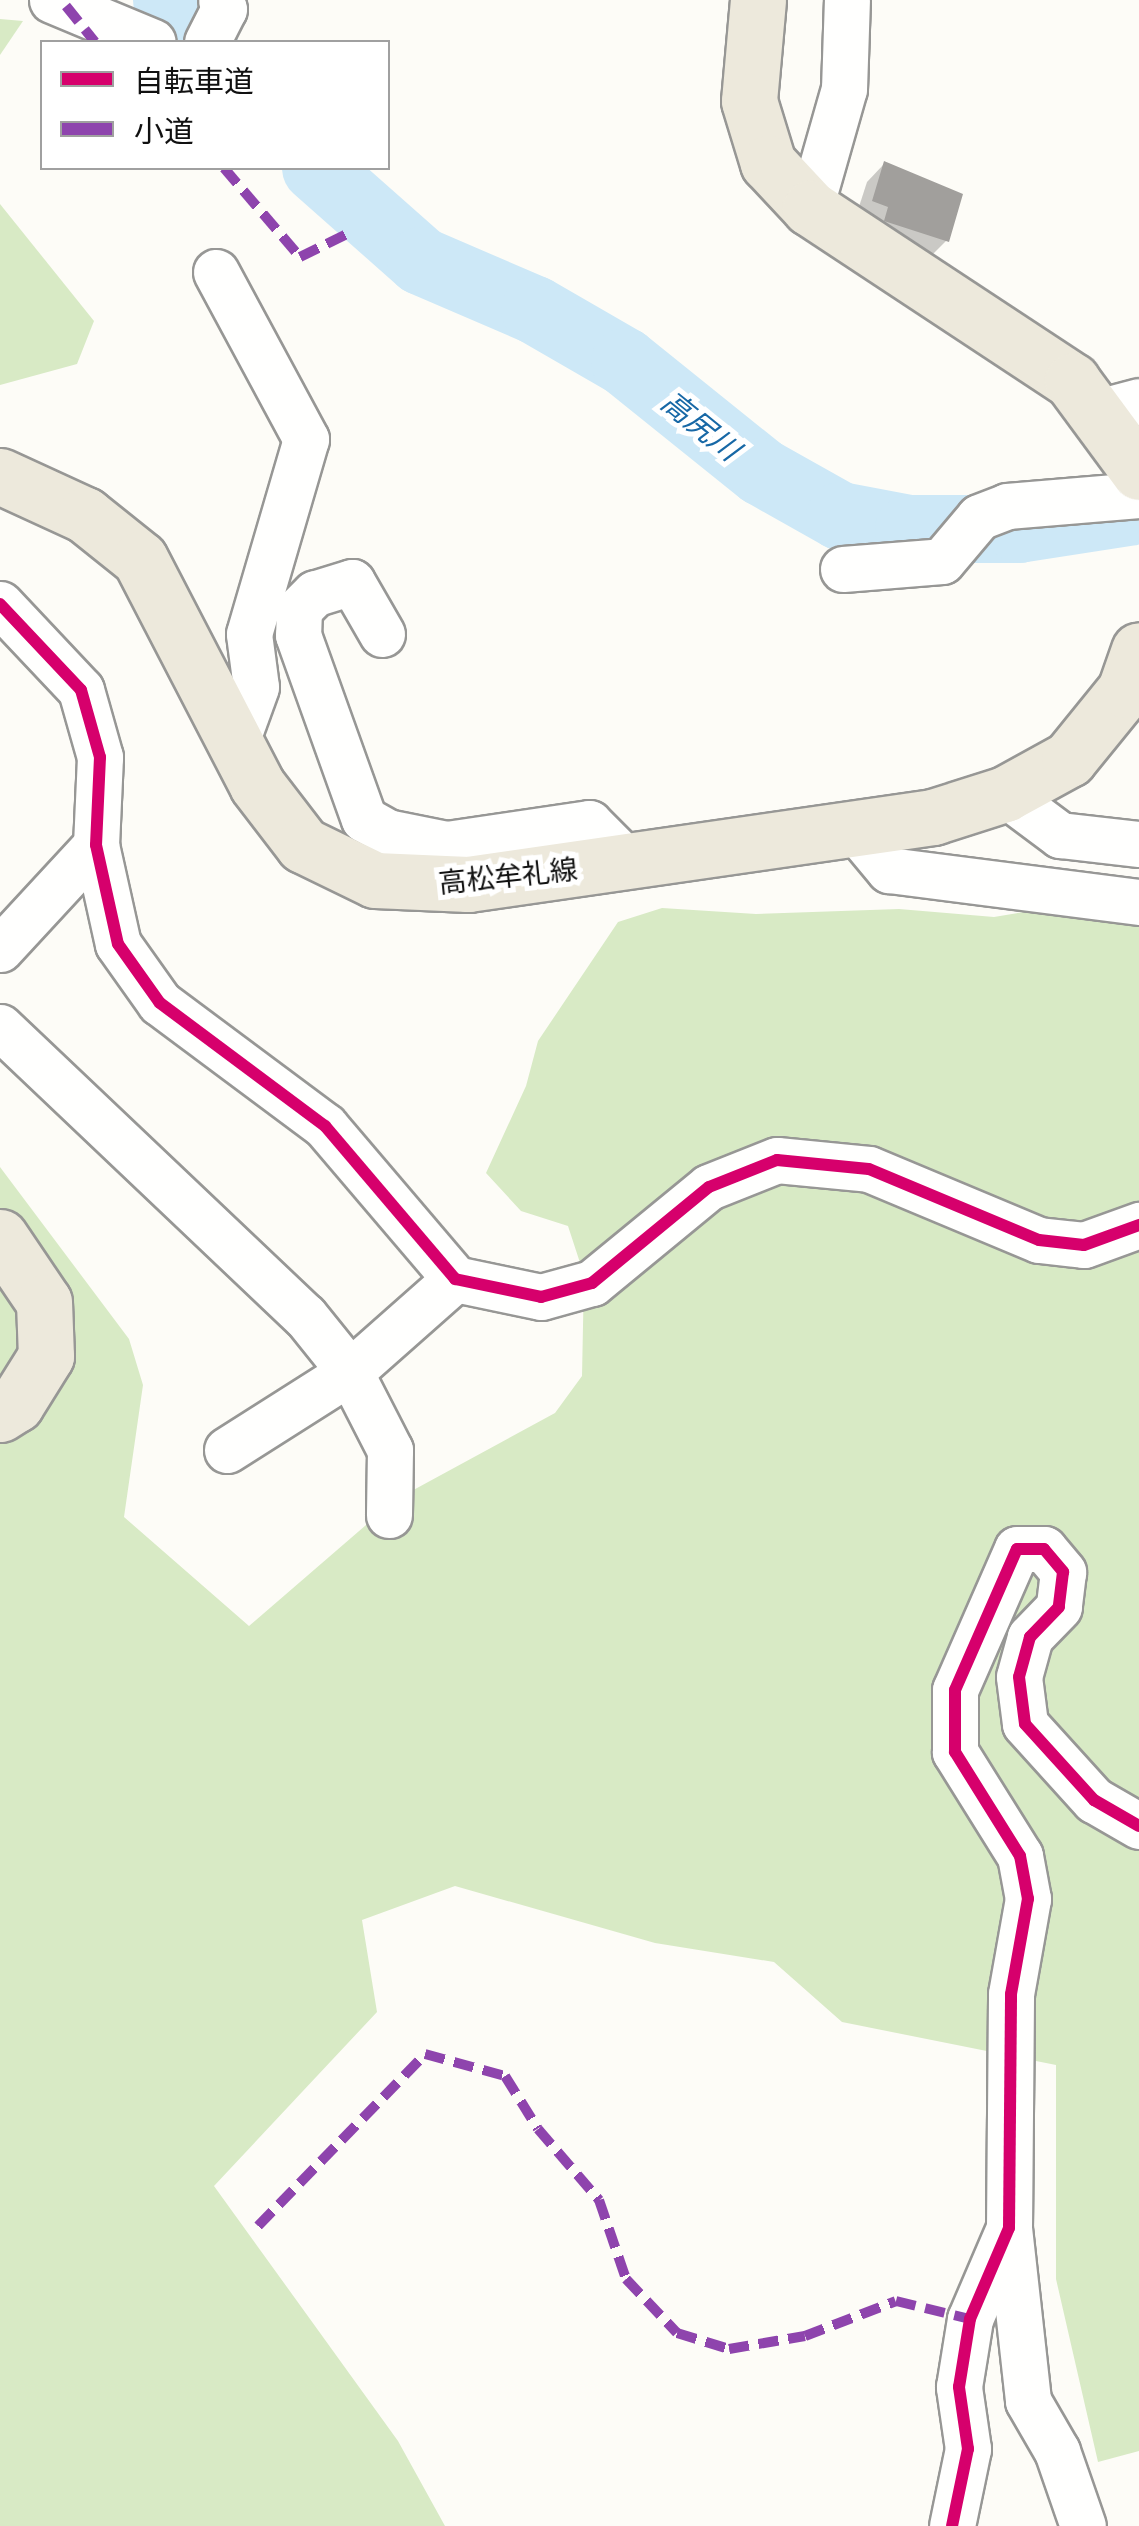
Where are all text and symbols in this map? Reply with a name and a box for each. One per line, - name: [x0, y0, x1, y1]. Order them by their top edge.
- legend: [40, 40, 390, 170]
- text: 自転車道: [134, 57, 254, 101]
- text: 小道: [134, 107, 194, 151]
- water label: 高尻川: [656, 382, 748, 466]
- street label: 高松牟礼線: [437, 850, 579, 898]

